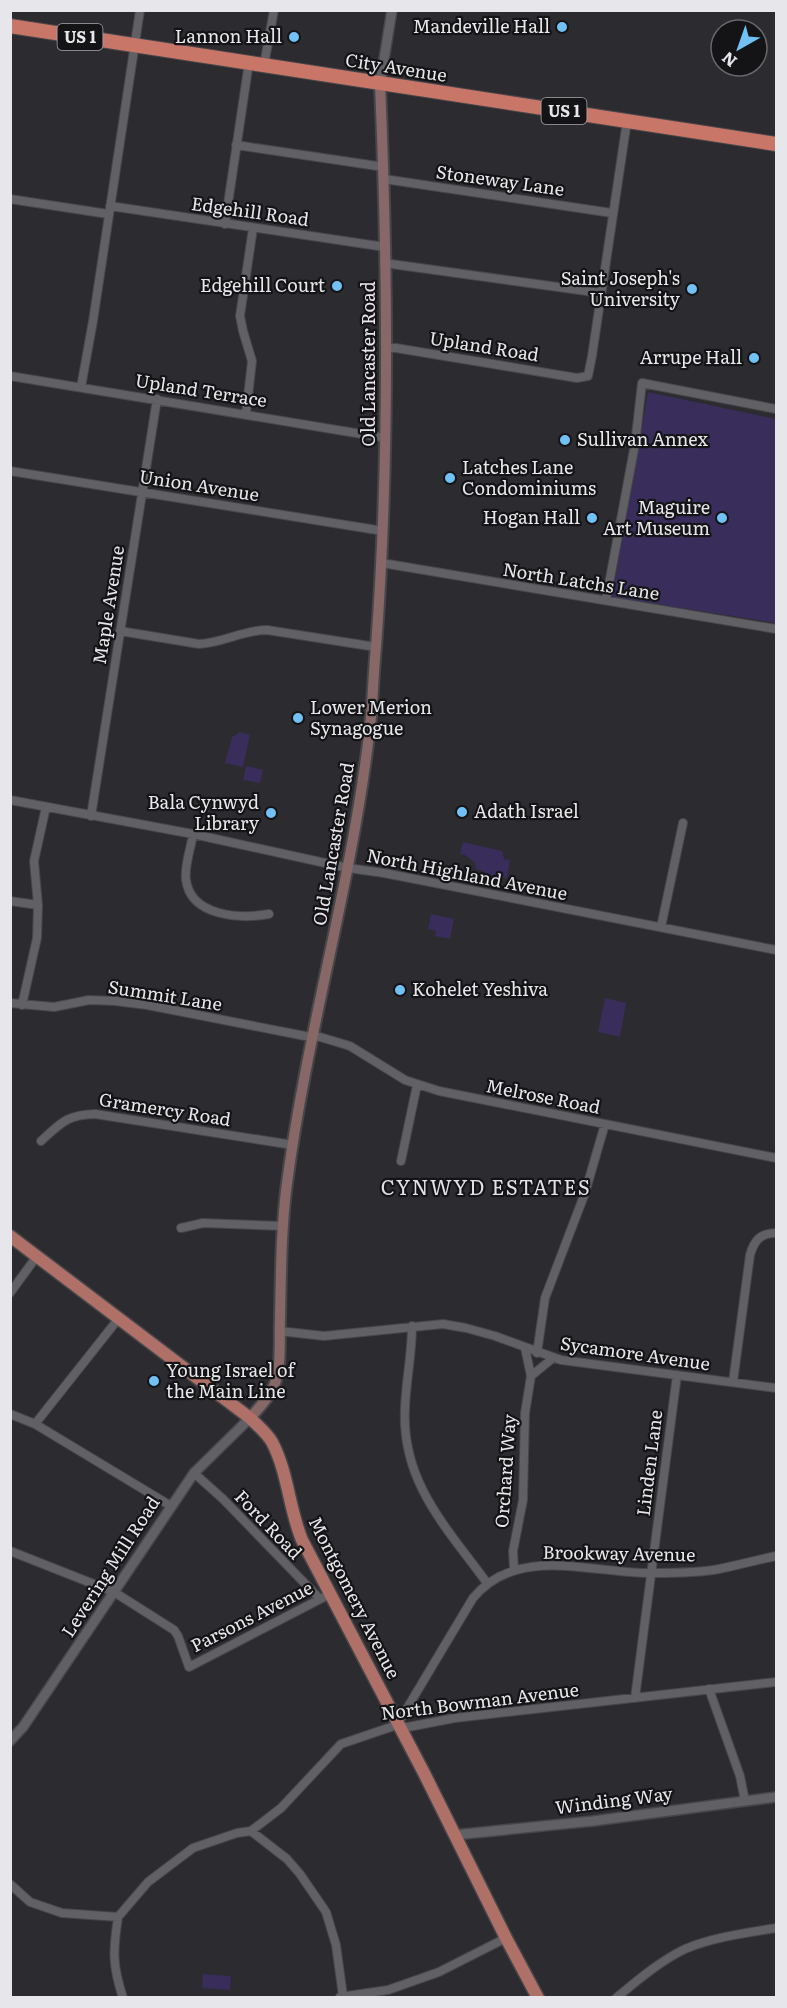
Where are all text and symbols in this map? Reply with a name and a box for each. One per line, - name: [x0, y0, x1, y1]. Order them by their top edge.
- place label: Mandeville Hall: [413, 12, 550, 39]
- north arrow: [709, 18, 769, 78]
- marker: Mandeville Hall: [555, 20, 569, 34]
- place label: Lannon Hall: [175, 22, 282, 49]
- road number: US 1: [58, 24, 103, 50]
- marker: Lannon Hall: [287, 30, 301, 44]
- street label: City Avenue: [344, 45, 449, 88]
- text: N: [716, 47, 742, 74]
- road number: US 1: [542, 98, 586, 124]
- street label: Stoneway Lane: [434, 157, 566, 202]
- street label: Edgehill Road: [190, 189, 311, 232]
- place label: Saint Joseph's University: [561, 264, 681, 312]
- place label: Edgehill Court: [200, 271, 326, 298]
- marker: Edgehill Court: [330, 279, 344, 293]
- street label: Old Lancaster Road: [354, 281, 381, 447]
- marker: Saint Joseph's University: [685, 282, 699, 296]
- street label: Upland Road: [427, 324, 541, 368]
- place label: Arrupe Hall: [640, 343, 742, 370]
- marker: Arrupe Hall: [747, 351, 761, 365]
- street label: Upland Terrace: [133, 366, 269, 413]
- place label: Sullivan Annex: [577, 425, 709, 452]
- marker: Sullivan Annex: [558, 433, 572, 447]
- place label: Latches Lane Condominiums: [462, 453, 596, 501]
- street label: Union Avenue: [137, 462, 261, 507]
- marker: Latches Lane Condominiums: [443, 471, 457, 485]
- place label: Maguire Art Museum: [603, 493, 710, 541]
- place label: Hogan Hall: [483, 503, 580, 530]
- marker: Hogan Hall: [585, 511, 599, 525]
- marker: Maguire Art Museum: [715, 511, 729, 525]
- street label: Maple Avenue: [85, 543, 130, 666]
- street label: North Latchs Lane: [501, 555, 661, 606]
- place label: Lower Merion Synagogue: [310, 693, 432, 741]
- marker: Lower Merion Synagogue: [291, 711, 305, 725]
- street label: Old Lancaster Road: [305, 760, 360, 928]
- place label: Bala Cynwyd Library: [148, 788, 260, 836]
- place label: Adath Israel: [474, 797, 579, 824]
- marker: Adath Israel: [455, 805, 469, 819]
- marker: Bala Cynwyd Library: [264, 806, 278, 820]
- street label: North Highland Avenue: [365, 841, 570, 906]
- street label: Summit Lane: [106, 972, 224, 1017]
- place label: Kohelet Yeshiva: [412, 975, 548, 1002]
- marker: Kohelet Yeshiva: [393, 983, 407, 997]
- street label: Melrose Road: [484, 1071, 603, 1120]
- street label: Gramercy Road: [97, 1085, 233, 1132]
- district label: CYNWYD ESTATES: [381, 1171, 591, 1201]
- street label: Sycamore Avenue: [559, 1329, 712, 1376]
- place label: Young Israel of the Main Line: [166, 1356, 296, 1404]
- marker: Young Israel of the Main Line: [147, 1374, 161, 1388]
- street label: Linden Lane: [629, 1408, 668, 1518]
- street label: Orchard Way: [487, 1413, 522, 1529]
- street label: Ford Road: [229, 1483, 309, 1565]
- street label: Levering Mill Road: [54, 1490, 165, 1642]
- street label: Montgomery Avenue: [303, 1511, 408, 1683]
- street label: Brookway Avenue: [542, 1538, 696, 1567]
- street label: Parsons Avenue: [185, 1573, 317, 1658]
- street label: North Bowman Avenue: [379, 1675, 580, 1726]
- street label: Winding Way: [554, 1779, 675, 1820]

